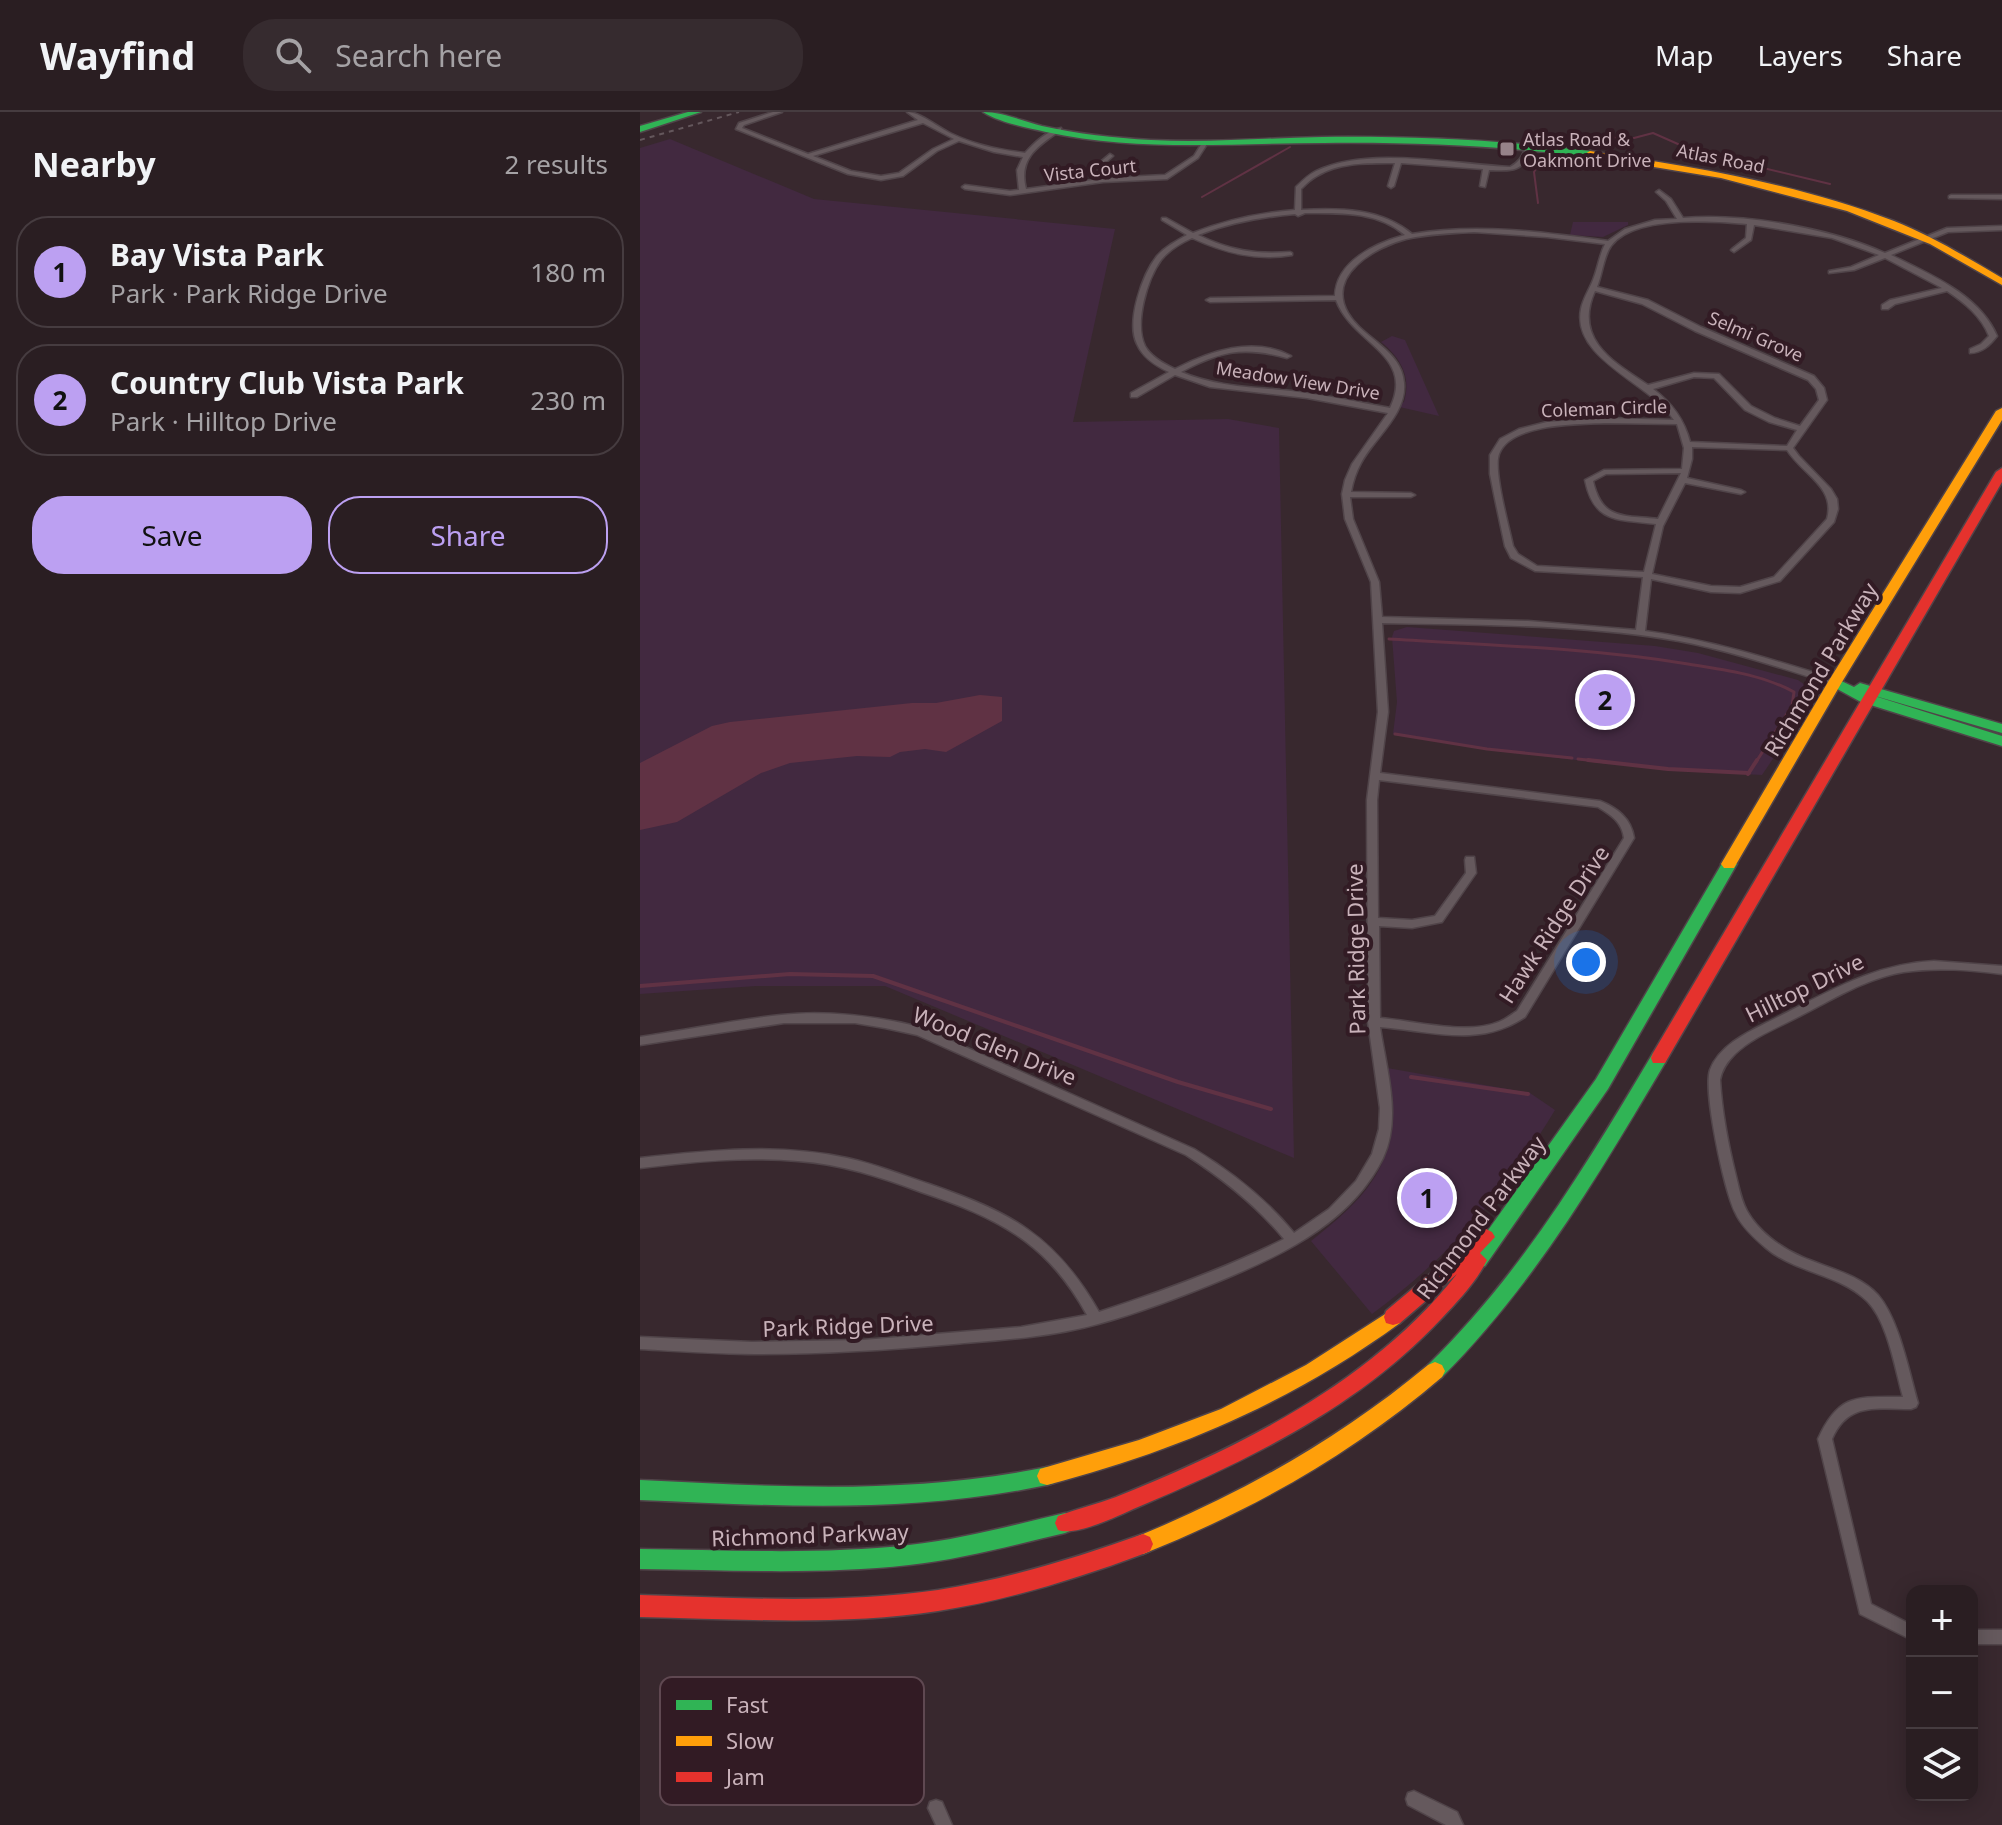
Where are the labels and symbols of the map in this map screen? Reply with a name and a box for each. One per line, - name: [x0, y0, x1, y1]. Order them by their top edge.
- place label: Atlas Road & Oakmont Drive: [1523, 127, 1651, 172]
- street label: Atlas Road: [1675, 138, 1767, 178]
- marker: Atlas Road & Oakmont Drive: [1498, 140, 1516, 158]
- street label: Vista Court: [1043, 153, 1138, 187]
- street label: Selmi Grove: [1705, 305, 1807, 367]
- street label: Meadow View Drive: [1214, 355, 1382, 405]
- street label: Coleman Circle: [1540, 394, 1668, 422]
- street label: Richmond Parkway: [1756, 576, 1884, 761]
- pin: 2: [1579, 670, 1631, 730]
- street label: Hawk Ridge Drive: [1491, 839, 1615, 1009]
- street label: Park Ridge Drive: [1339, 863, 1371, 1035]
- your location: [1566, 942, 1606, 982]
- street label: Hilltop Drive: [1740, 945, 1868, 1029]
- street label: Wood Glen Drive: [909, 999, 1081, 1091]
- street label: Richmond Parkway: [1409, 1128, 1552, 1305]
- pin: 1: [1401, 1168, 1453, 1228]
- street label: Park Ridge Drive: [762, 1307, 934, 1343]
- street label: Richmond Parkway: [711, 1516, 910, 1552]
- legend: [660, 1677, 924, 1805]
- text: Fast: [726, 1689, 768, 1719]
- text: Slow: [726, 1725, 775, 1755]
- text: Jam: [724, 1761, 765, 1791]

